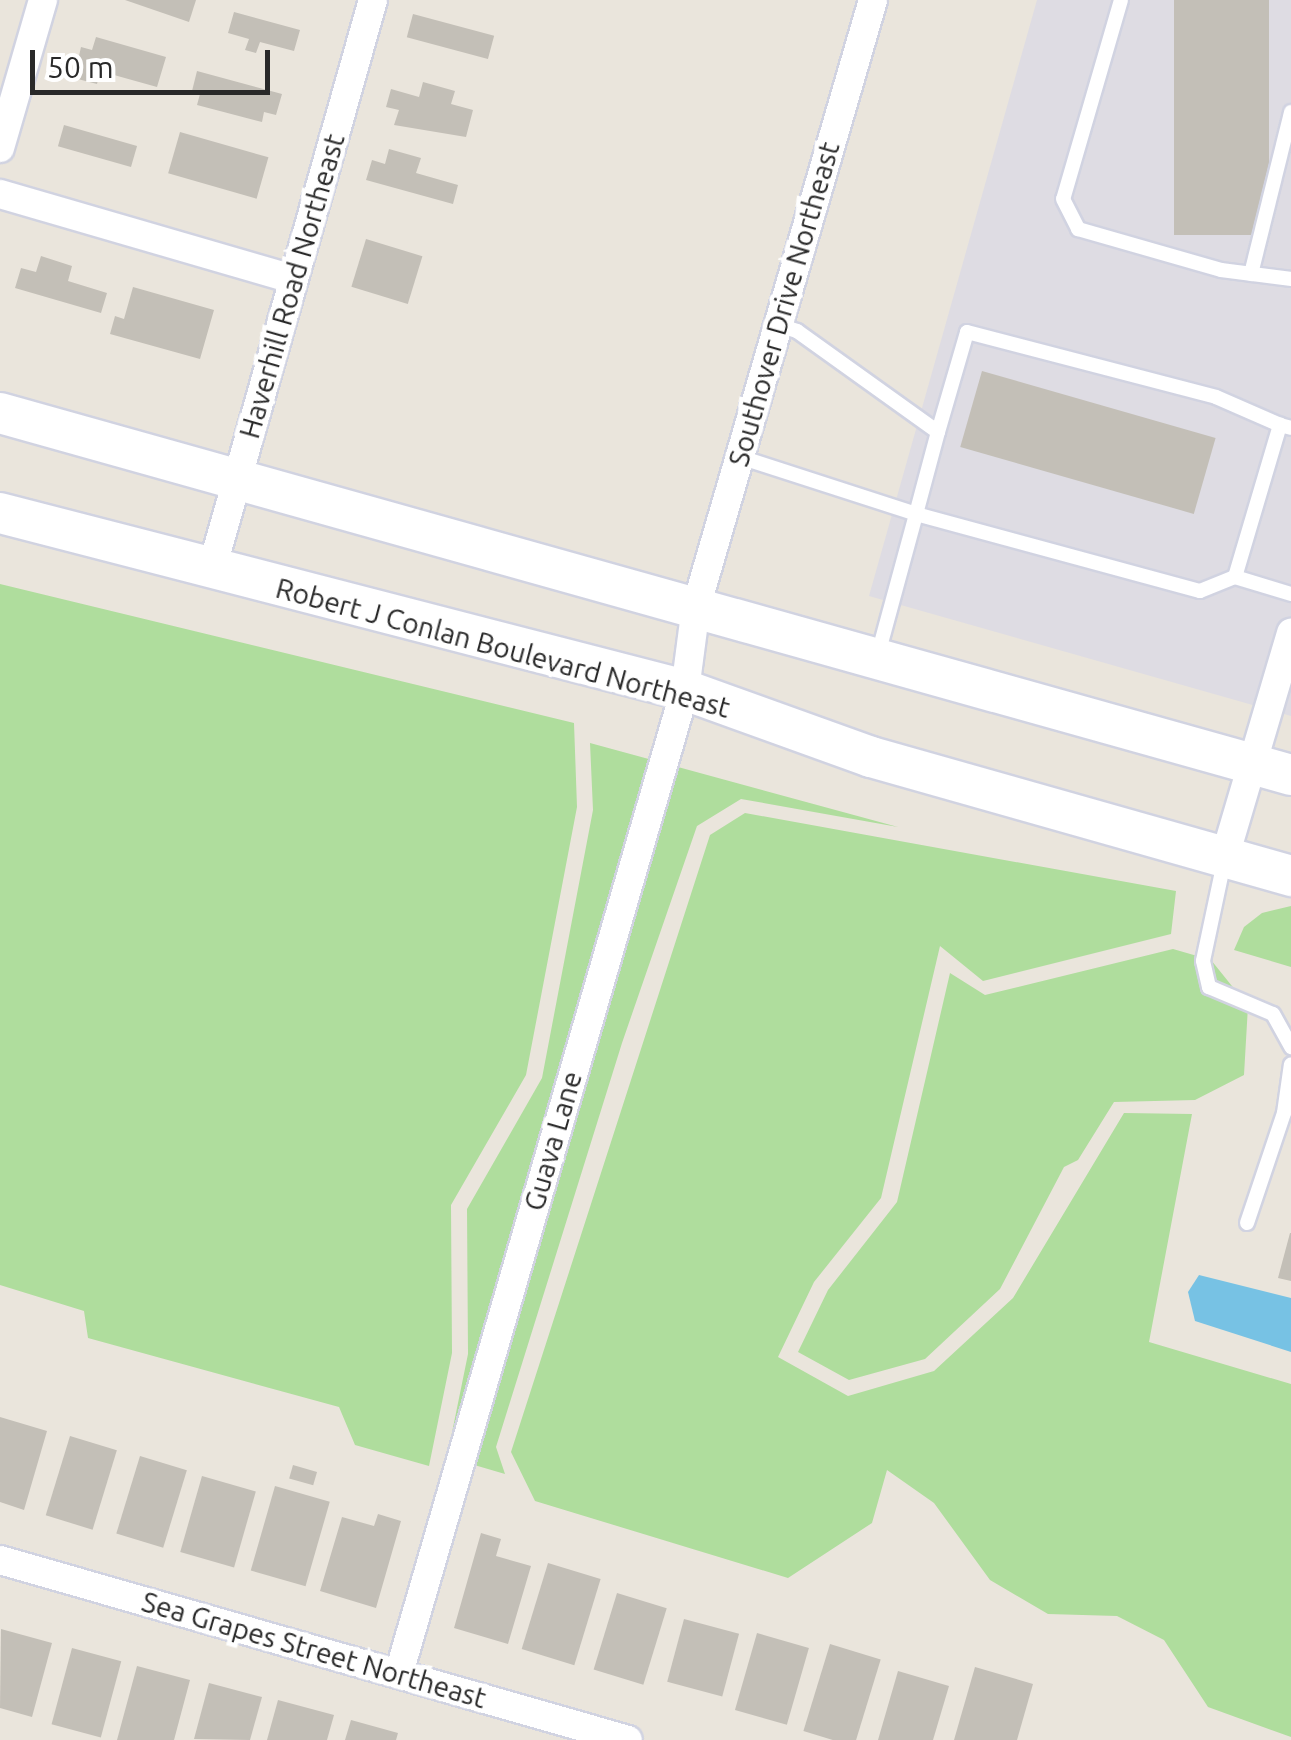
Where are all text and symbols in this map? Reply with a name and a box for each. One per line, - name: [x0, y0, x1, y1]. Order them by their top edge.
- scale bar: [35, 30, 275, 92]
- text: 50 m: [47, 50, 114, 84]
- street label: Haverhill Road Northeast: [232, 130, 352, 442]
- street label: Southover Drive Northeast: [722, 138, 846, 470]
- street label: Robert J Conlan Boulevard Northeast: [272, 571, 734, 725]
- street label: Guava Lane: [517, 1067, 589, 1215]
- street label: Sea Grapes Street Northeast: [138, 1585, 490, 1715]

